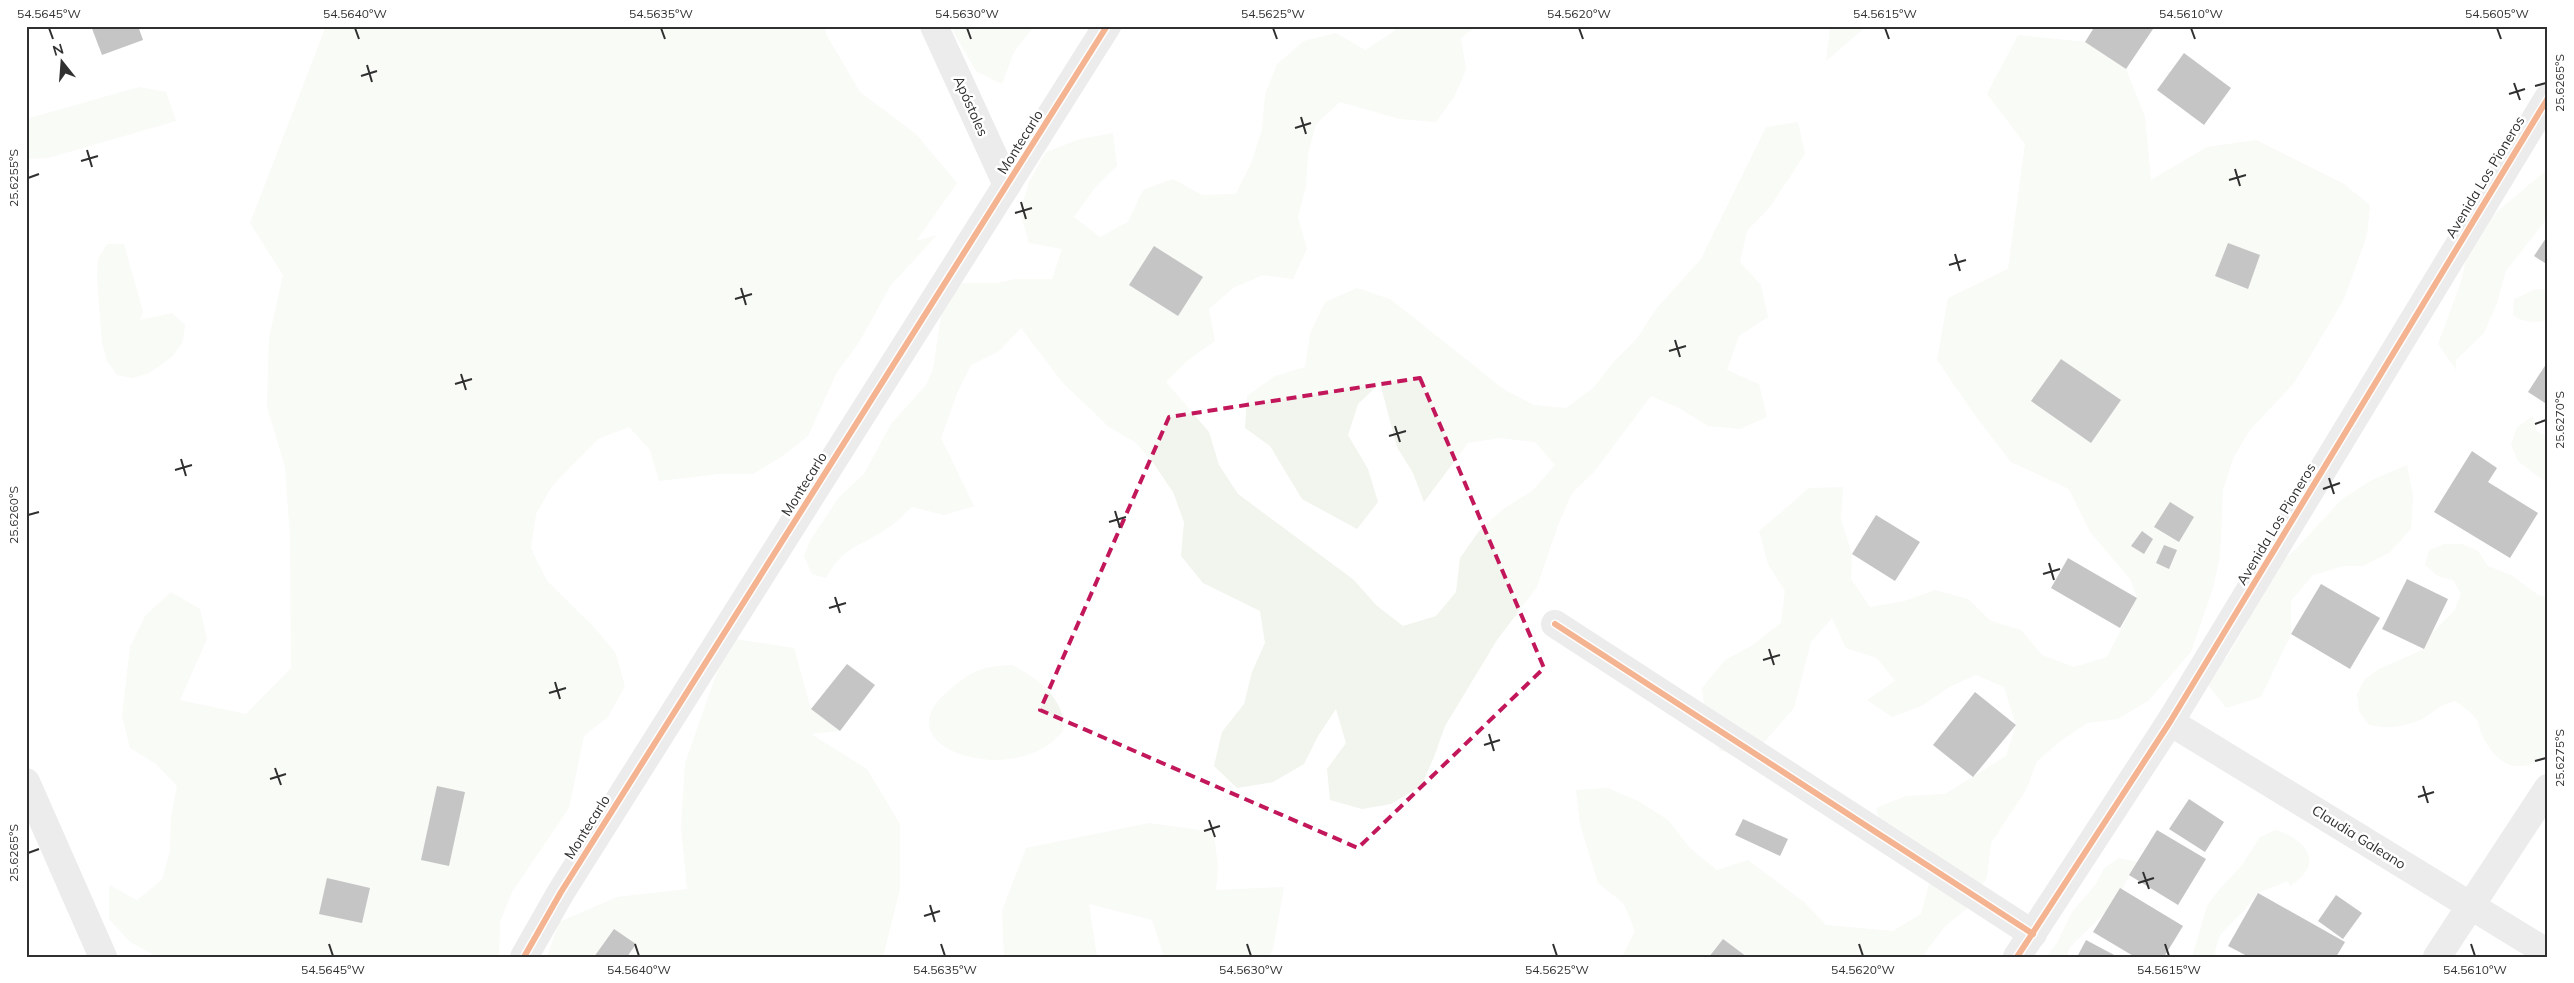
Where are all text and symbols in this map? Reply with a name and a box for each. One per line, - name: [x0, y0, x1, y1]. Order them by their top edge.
- text: 54.5645°W: [17, 6, 81, 21]
- text: 54.5640°W: [323, 6, 387, 21]
- text: 54.5635°W: [629, 6, 693, 21]
- text: 54.5630°W: [935, 6, 999, 21]
- text: 54.5625°W: [1241, 6, 1305, 21]
- text: 54.5620°W: [1547, 6, 1611, 21]
- text: 54.5615°W: [1853, 6, 1917, 21]
- text: 54.5610°W: [2159, 6, 2223, 21]
- text: 54.5605°W: [2465, 6, 2529, 21]
- north arrow: [38, 38, 88, 88]
- text: N: [51, 39, 66, 60]
- text: 25.6265°S: [2552, 54, 2567, 112]
- street label: Apóstoles: [950, 73, 992, 139]
- street label: Montecarlo: [993, 107, 1047, 177]
- street label: Avenida Los Pioneros: [2441, 113, 2529, 241]
- text: 25.6255°S: [6, 149, 21, 207]
- text: 25.6270°S: [2552, 391, 2567, 449]
- street label: Montecarlo: [777, 449, 831, 519]
- street label: Avenida Los Pioneros: [2232, 460, 2320, 588]
- text: 25.6260°S: [6, 486, 21, 544]
- text: 25.6275°S: [2552, 729, 2567, 787]
- street label: Montecarlo: [560, 792, 614, 862]
- street label: Claudia Galeano: [2309, 801, 2409, 873]
- text: 25.6265°S: [6, 824, 21, 882]
- text: 54.5645°W: [301, 962, 365, 977]
- text: 54.5640°W: [607, 962, 671, 977]
- text: 54.5635°W: [913, 962, 977, 977]
- text: 54.5630°W: [1219, 962, 1283, 977]
- text: 54.5625°W: [1525, 962, 1589, 977]
- text: 54.5620°W: [1831, 962, 1895, 977]
- text: 54.5615°W: [2137, 962, 2201, 977]
- text: 54.5610°W: [2443, 962, 2507, 977]

